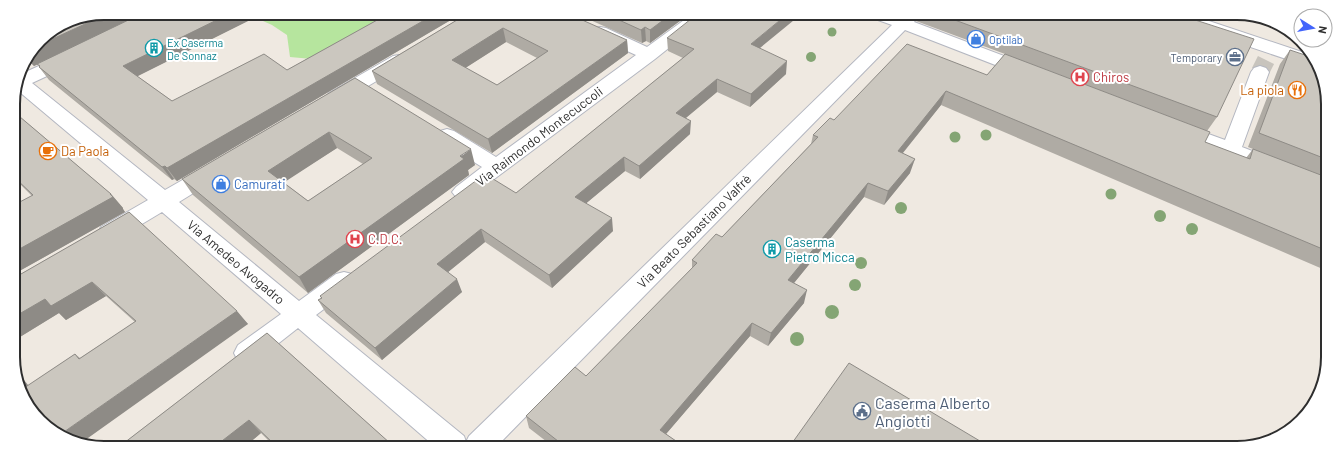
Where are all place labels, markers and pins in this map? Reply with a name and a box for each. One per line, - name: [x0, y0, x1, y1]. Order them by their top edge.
- shop icon: Optilab: [966, 29, 986, 49]
- place label: Optilab: [989, 33, 1023, 46]
- place label: Ex Caserma De Sonnaz: [167, 36, 223, 62]
- building icon: Ex Caserma De Sonnaz: [144, 38, 164, 58]
- office icon: Temporary: [1225, 47, 1245, 67]
- place label: Temporary: [1171, 51, 1222, 64]
- hospital icon: Chiros: [1070, 67, 1090, 87]
- place label: Chiros: [1093, 69, 1129, 85]
- restaurant icon: La piola: [1287, 80, 1307, 100]
- place label: La piola: [1240, 82, 1284, 98]
- cafe icon: Da Paola: [38, 141, 58, 161]
- place label: Da Paola: [61, 143, 109, 159]
- shop icon: Camurati: [211, 174, 231, 194]
- place label: Camurati: [234, 176, 286, 192]
- hospital icon: C.D.C.: [345, 229, 365, 249]
- place label: C.D.C.: [368, 231, 402, 247]
- place label: Caserma Pietro Micca: [785, 234, 855, 265]
- building icon: Caserma Pietro Micca: [762, 239, 782, 259]
- place label: Caserma Alberto Angiotti: [875, 393, 990, 430]
- public building icon: Caserma Alberto Angiotti: [852, 401, 872, 421]

